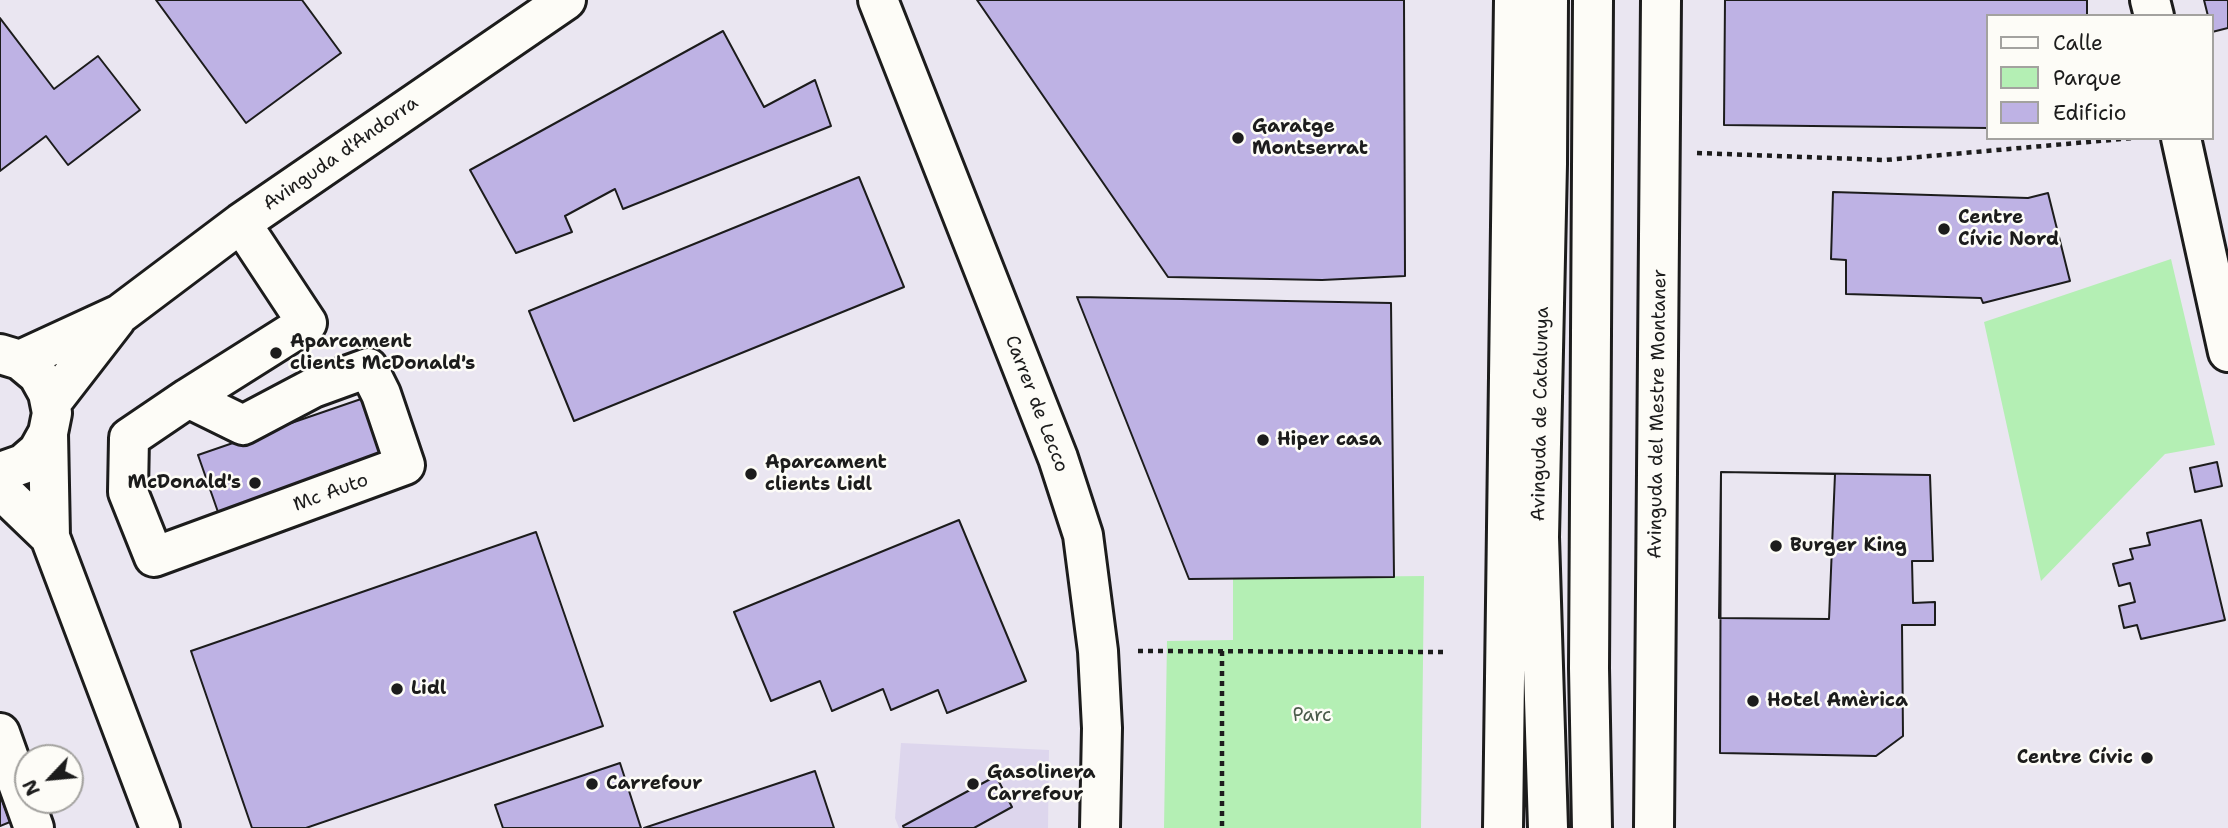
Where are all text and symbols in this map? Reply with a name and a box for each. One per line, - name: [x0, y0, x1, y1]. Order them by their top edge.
- legend: [1986, 14, 2214, 140]
- text: Calle: [2053, 29, 2103, 57]
- text: Parque: [2053, 64, 2122, 92]
- street label: Avinguda d'Andorra: [259, 92, 423, 216]
- text: Edificio: [2053, 99, 2126, 127]
- place label: Garatge Montserrat: [1252, 116, 1368, 160]
- marker: Garatge Montserrat: [1230, 130, 1246, 146]
- place label: Centre Cívic Nord: [1958, 207, 2059, 251]
- marker: Centre Cívic Nord: [1936, 221, 1952, 237]
- street label: Avinguda del Mestre Montaner: [1644, 269, 1672, 559]
- street label: Avinguda de Catalunya: [1528, 306, 1554, 522]
- place label: Aparcament clients McDonald's: [290, 331, 475, 375]
- street label: Carrer de Lecco: [999, 332, 1073, 476]
- marker: Aparcament clients McDonald's: [268, 345, 284, 361]
- place label: Hiper casa: [1277, 429, 1382, 451]
- marker: Hiper casa: [1255, 432, 1271, 448]
- place label: Aparcament clients Lidl: [765, 452, 887, 496]
- marker: Aparcament clients Lidl: [743, 466, 759, 482]
- street label: Mc Auto: [290, 469, 372, 517]
- place label: McDonald's: [128, 472, 241, 494]
- marker: McDonald's: [247, 475, 263, 491]
- place label: Burger King: [1790, 535, 1907, 557]
- marker: Burger King: [1768, 538, 1784, 554]
- place label: Lidl: [411, 678, 446, 700]
- marker: Lidl: [389, 681, 405, 697]
- place label: Hotel Amèrica: [1767, 690, 1908, 712]
- marker: Hotel Amèrica: [1745, 693, 1761, 709]
- park label: Parc: [1292, 705, 1332, 727]
- north arrow: [14, 744, 84, 814]
- place label: Centre Cívic: [2017, 747, 2133, 769]
- marker: Centre Cívic: [2139, 750, 2155, 766]
- place label: Gasolinera Carrefour: [987, 762, 1096, 806]
- place label: Carrefour: [606, 773, 702, 795]
- text: N: [17, 775, 46, 800]
- marker: Carrefour: [584, 776, 600, 792]
- marker: Gasolinera Carrefour: [965, 776, 981, 792]

